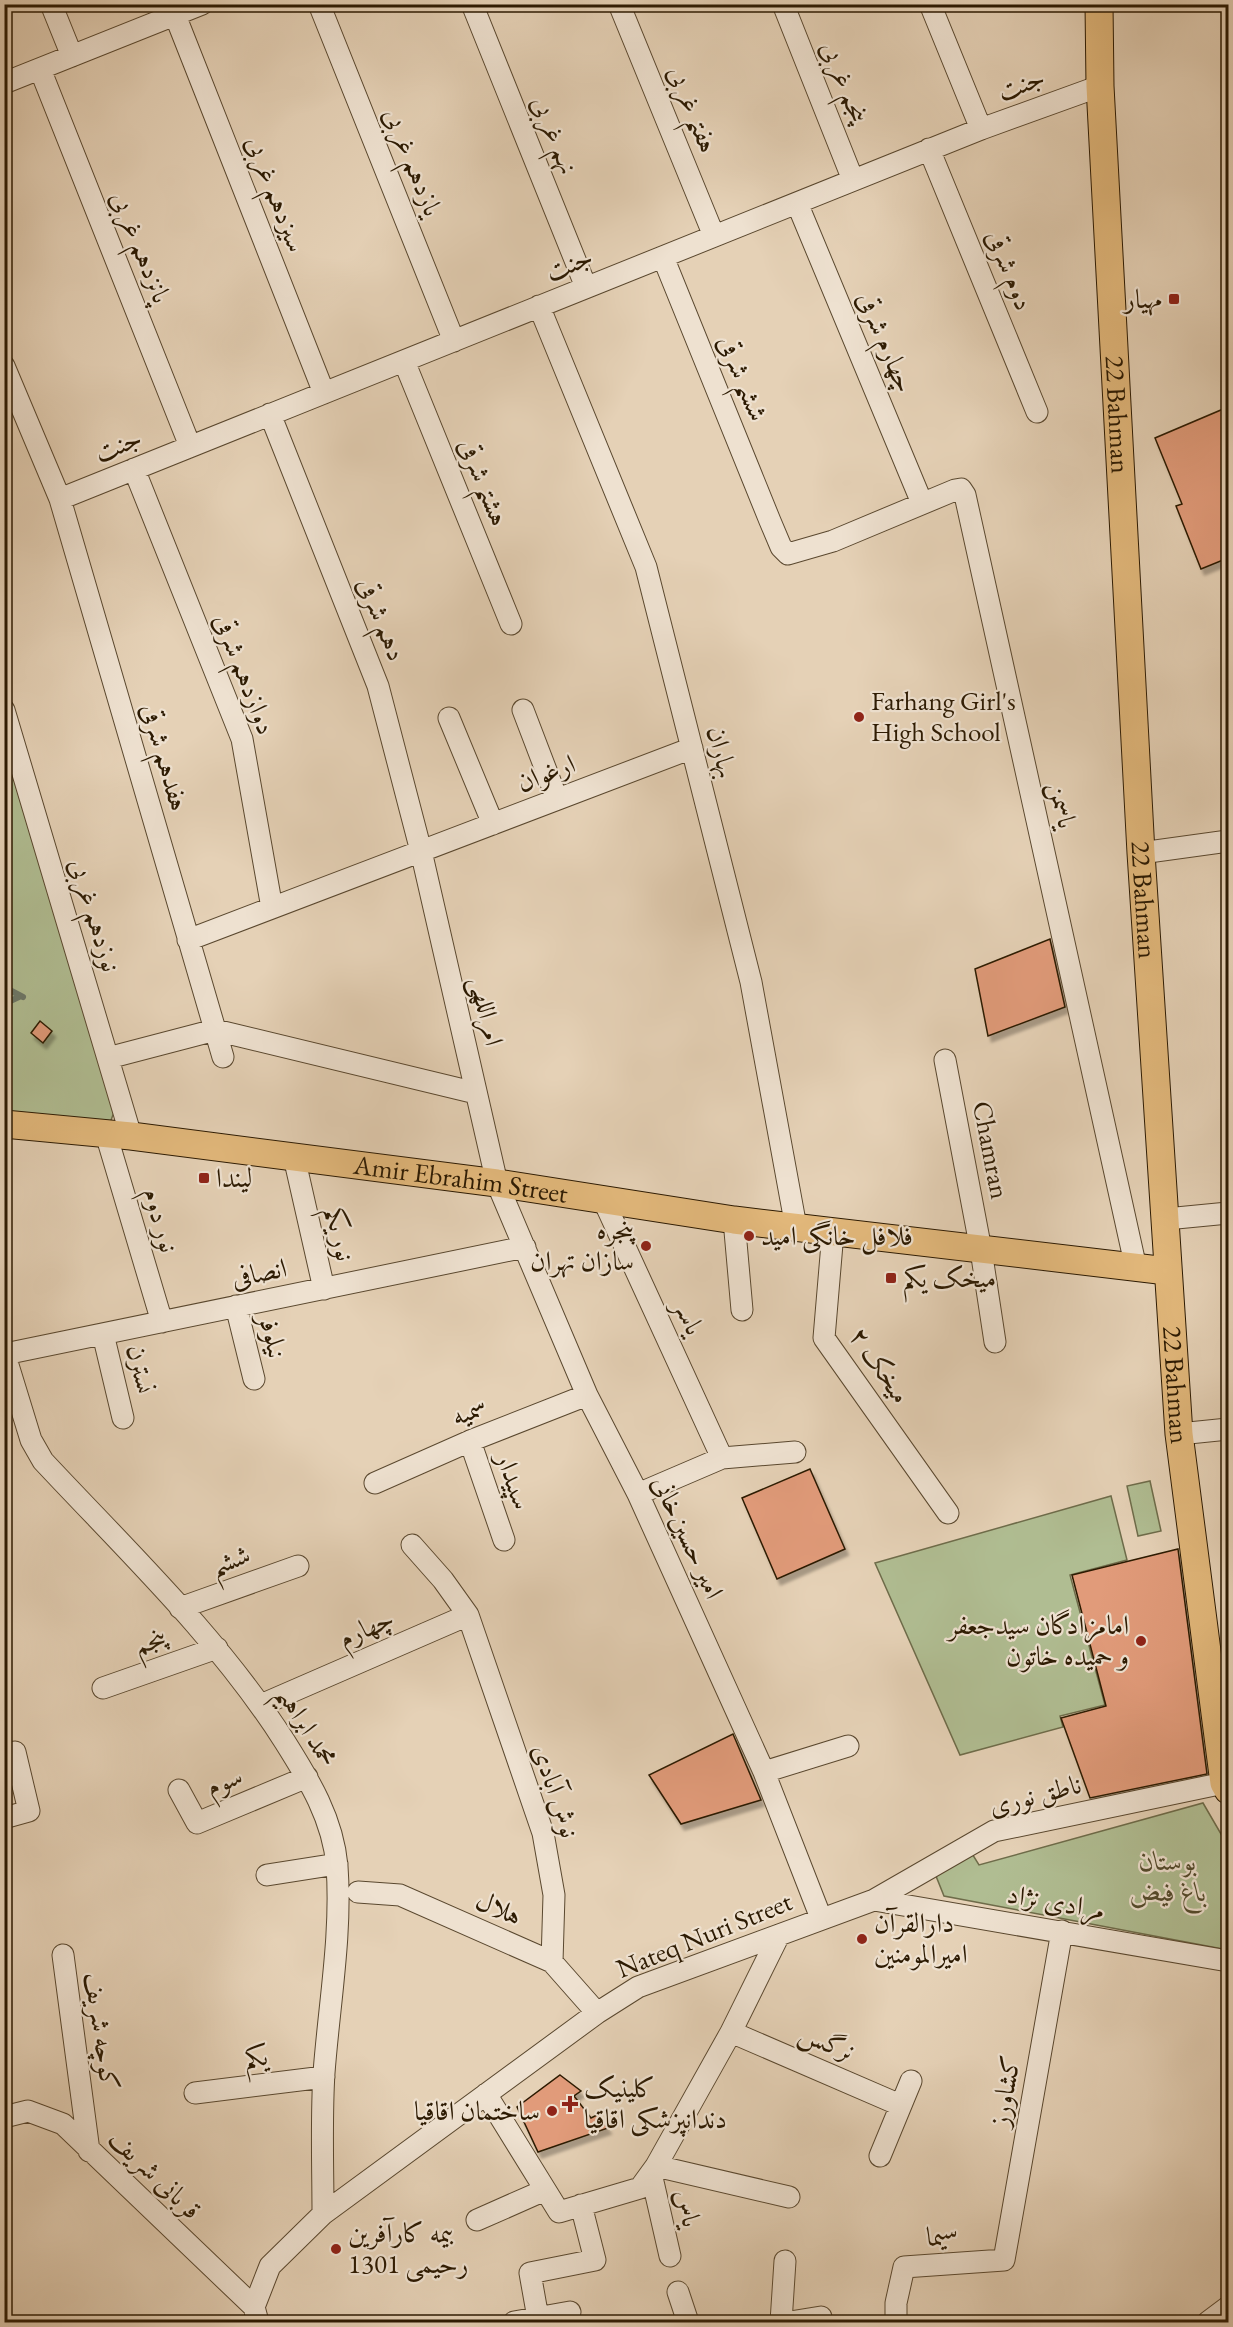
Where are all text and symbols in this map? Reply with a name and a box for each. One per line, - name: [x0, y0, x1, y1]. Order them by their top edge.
- street label: پنجم غربی: [806, 36, 878, 133]
- street label: جنت: [992, 59, 1049, 108]
- street label: هفتم غربی: [651, 60, 727, 161]
- street label: نهم غربی: [517, 90, 587, 182]
- street label: یازدهم غربی: [369, 103, 452, 226]
- street label: سیزدهم غربی: [231, 131, 315, 260]
- street label: پانزدهم غربی: [96, 186, 180, 313]
- street label: دوم شرقی: [973, 224, 1042, 318]
- street label: جنت: [540, 238, 598, 289]
- place label: مهیار: [1121, 281, 1162, 316]
- street label: چهارم شرقی: [844, 286, 923, 400]
- marker: مهیار: [1167, 292, 1181, 306]
- street label: ششم شرقی: [701, 330, 776, 430]
- street label: 22 Bahman: [1097, 355, 1139, 474]
- street label: جنت: [89, 419, 147, 470]
- street label: هشتم شرقی: [442, 433, 518, 535]
- street label: دهم شرقی: [342, 572, 415, 669]
- street label: دوازدهم شرقی: [199, 608, 285, 742]
- place label: Farhang Girl's High School: [871, 683, 1016, 749]
- street label: هفدهم شرقی: [126, 699, 198, 817]
- marker: Farhang Girl's High School: [852, 710, 866, 724]
- street label: بهاران: [699, 722, 746, 782]
- street label: ارغوان: [511, 745, 580, 800]
- street label: یاسمن: [1041, 778, 1086, 833]
- street label: 22 Bahman: [1123, 840, 1166, 960]
- street label: نوزدهم غربی: [54, 854, 129, 978]
- street label: امراللهی: [461, 973, 512, 1050]
- street label: Chamran: [965, 1098, 1018, 1202]
- street label: Amir Ebrahim Street: [350, 1147, 571, 1211]
- place label: لیندا: [216, 1160, 252, 1195]
- marker: لیندا: [197, 1171, 211, 1185]
- street label: نور دوم: [130, 1183, 187, 1258]
- street label: نور یکم: [310, 1203, 364, 1266]
- place label: پنجره سازان تهران: [530, 1212, 636, 1278]
- place label: فلافل خانگی امید: [761, 1218, 913, 1255]
- marker: فلافل خانگی امید: [742, 1229, 756, 1243]
- marker: پنجره سازان تهران: [639, 1239, 653, 1253]
- street label: انصافی: [228, 1250, 290, 1295]
- place label: میخک یکم: [903, 1260, 996, 1303]
- marker: میخک یکم: [884, 1271, 898, 1285]
- street label: یاسر: [664, 1291, 714, 1342]
- street label: نیلوفر: [250, 1307, 296, 1362]
- street label: میخک ۲: [842, 1320, 919, 1410]
- street label: 22 Bahman: [1155, 1325, 1198, 1446]
- street label: نسترن: [119, 1341, 164, 1397]
- street label: سمیه: [446, 1388, 492, 1433]
- street label: سپیدار: [486, 1445, 540, 1515]
- street label: امیر حسین‌خانی: [645, 1469, 732, 1604]
- street label: ششم: [205, 1536, 258, 1592]
- street label: چهارم: [332, 1600, 402, 1661]
- place label: امامزادگان سیدجعفر و حمیده خاتون: [945, 1607, 1129, 1673]
- street label: پنجم: [129, 1618, 175, 1670]
- marker: امامزادگان سیدجعفر و حمیده خاتون: [1134, 1634, 1148, 1648]
- street label: محمد ابراهیم: [260, 1678, 346, 1778]
- street label: نوش آبادی: [525, 1740, 588, 1842]
- street label: سوم: [200, 1757, 250, 1809]
- street label: ناطق نوری: [985, 1766, 1085, 1823]
- park label: بوستان باغ فیض: [1129, 1843, 1207, 1914]
- street label: مرادی نژاد: [1004, 1876, 1108, 1929]
- street label: هلال: [471, 1882, 528, 1933]
- street label: Nateq Nuri Street: [611, 1883, 797, 1986]
- place label: دارالقرآن امیرالمومنین: [874, 1905, 968, 1971]
- marker: دارالقرآن امیرالمومنین: [855, 1932, 869, 1946]
- street label: کوچه شریف: [76, 1970, 128, 2092]
- street label: نرگس: [793, 2014, 861, 2070]
- street label: یکم: [242, 2037, 273, 2083]
- street label: کشاورز: [981, 2053, 1028, 2132]
- place label: کلینیک دندانپزشکی اقاقیا: [584, 2070, 727, 2137]
- place label: ساختمان اقاقیا: [414, 2093, 540, 2128]
- marker: کلینیک دندانپزشکی اقاقیا: [561, 2095, 579, 2113]
- marker: ساختمان اقاقیا: [545, 2104, 559, 2118]
- street label: قربانی شریف: [101, 2121, 209, 2227]
- street label: یاس: [667, 2185, 710, 2232]
- place label: بیمه کارآفرین 1301 رحیمی: [348, 2215, 469, 2282]
- street label: سیما: [925, 2217, 959, 2254]
- marker: بیمه کارآفرین 1301 رحیمی: [329, 2242, 343, 2256]

